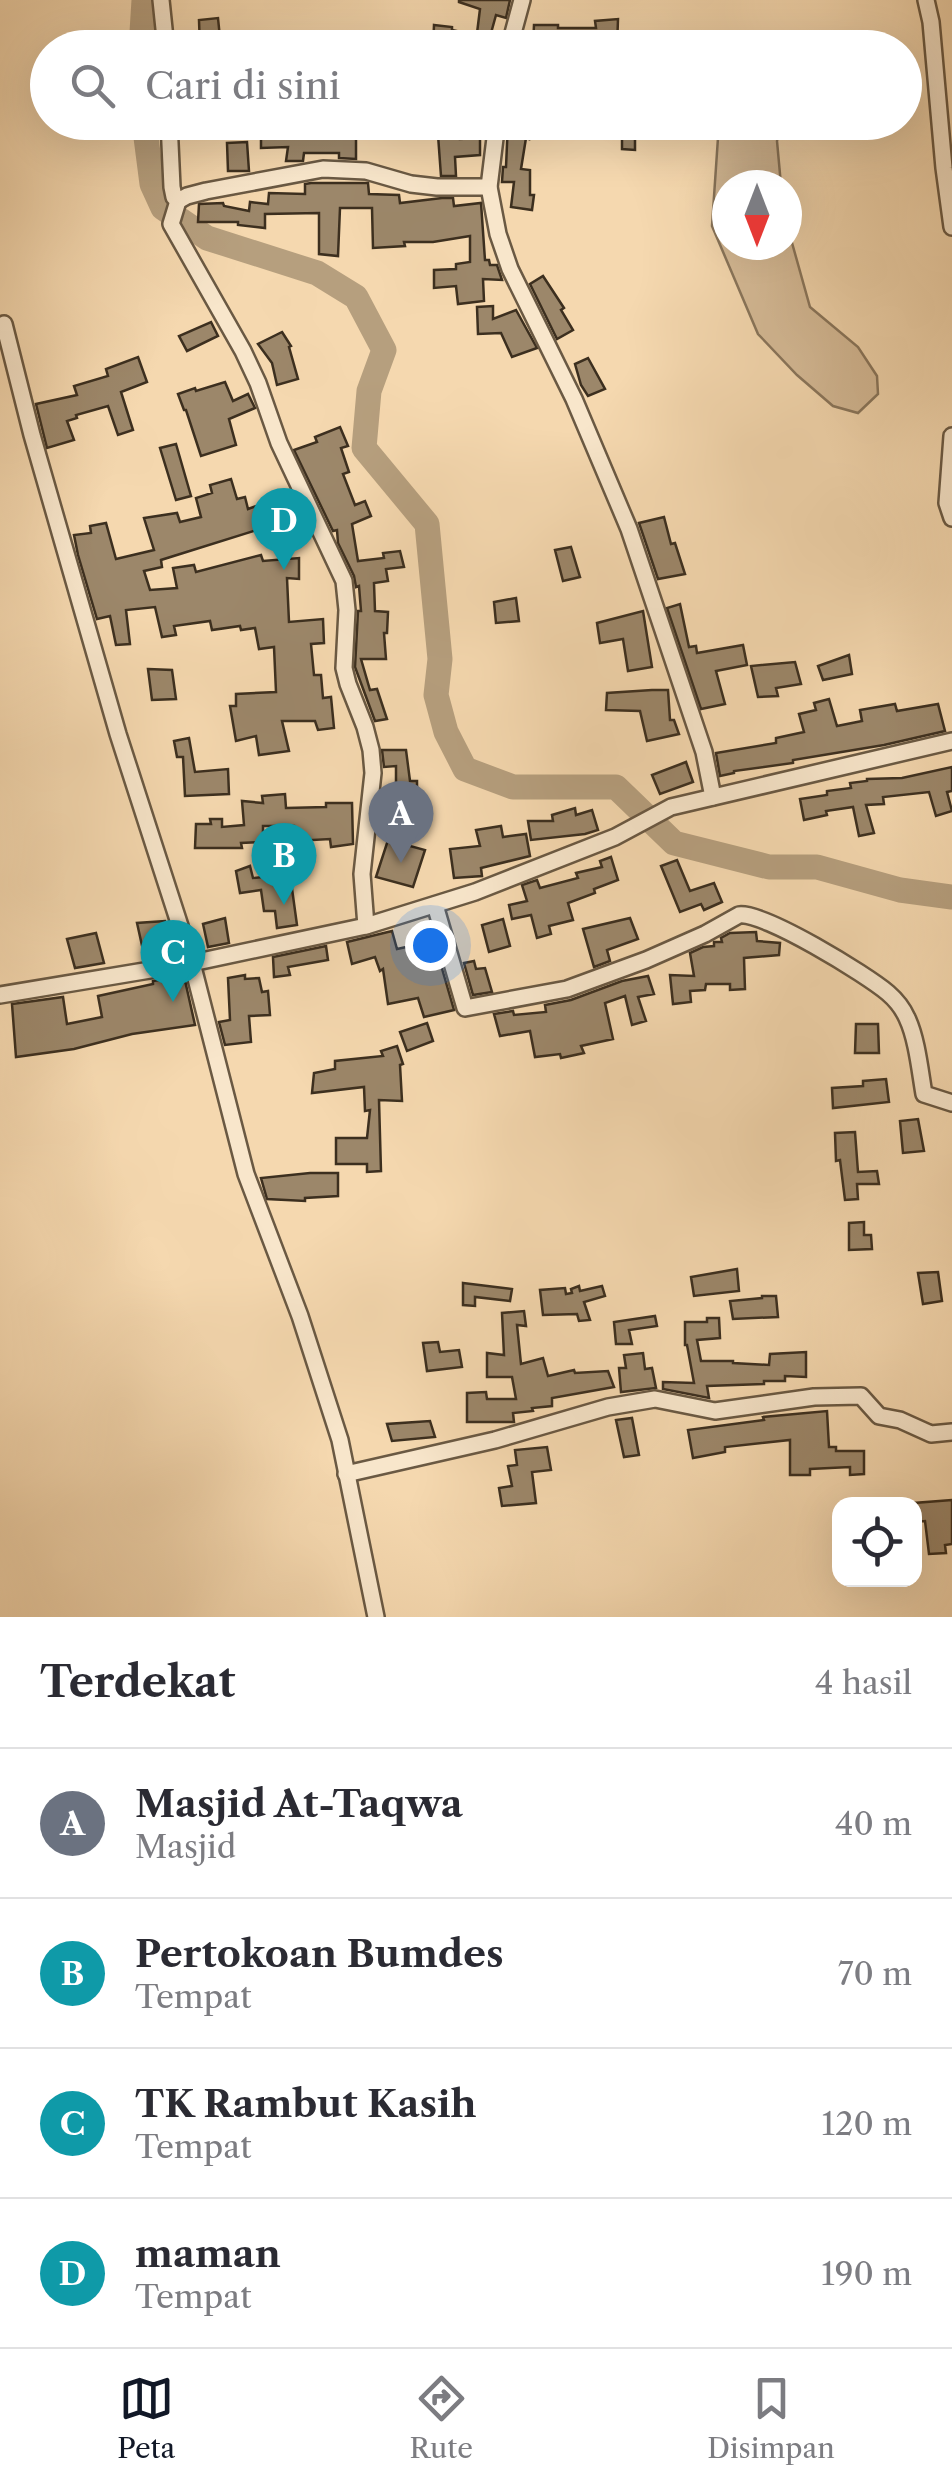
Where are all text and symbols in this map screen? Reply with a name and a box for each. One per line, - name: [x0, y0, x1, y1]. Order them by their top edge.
- search box: [30, 30, 922, 140]
- icon: search: [65, 58, 120, 113]
- text: Cari di sini: [145, 62, 340, 109]
- north arrow: [712, 170, 802, 260]
- pin: D: [252, 488, 316, 570]
- pin: A: [368, 780, 434, 863]
- pin: B: [252, 822, 316, 905]
- pin: C: [140, 920, 206, 1002]
- your location: [405, 920, 456, 971]
- map controls: [832, 1497, 922, 1587]
- button: locate: [832, 1497, 922, 1587]
- text: Terdekat: [40, 1656, 235, 1708]
- text: 4 hasil: [815, 1663, 912, 1702]
- text: Masjid At-Taqwa: [135, 1780, 463, 1827]
- text: A: [60, 1804, 85, 1843]
- text: 40 m: [835, 1804, 912, 1843]
- text: Masjid: [135, 1827, 236, 1866]
- text: Pertokoan Bumdes: [135, 1930, 504, 1977]
- text: B: [61, 1954, 84, 1993]
- text: 70 m: [838, 1954, 912, 1993]
- text: Tempat: [135, 1977, 252, 2016]
- text: TK Rambut Kasih: [135, 2080, 477, 2127]
- text: C: [60, 2104, 85, 2143]
- text: 120 m: [822, 2104, 912, 2143]
- text: Tempat: [135, 2127, 252, 2166]
- text: maman: [135, 2230, 281, 2277]
- text: D: [59, 2254, 86, 2293]
- text: 190 m: [821, 2254, 912, 2293]
- text: Tempat: [135, 2277, 252, 2316]
- tab: Peta: [117, 2371, 175, 2465]
- tab: Rute: [410, 2371, 473, 2465]
- tab: Disimpan: [707, 2371, 835, 2465]

